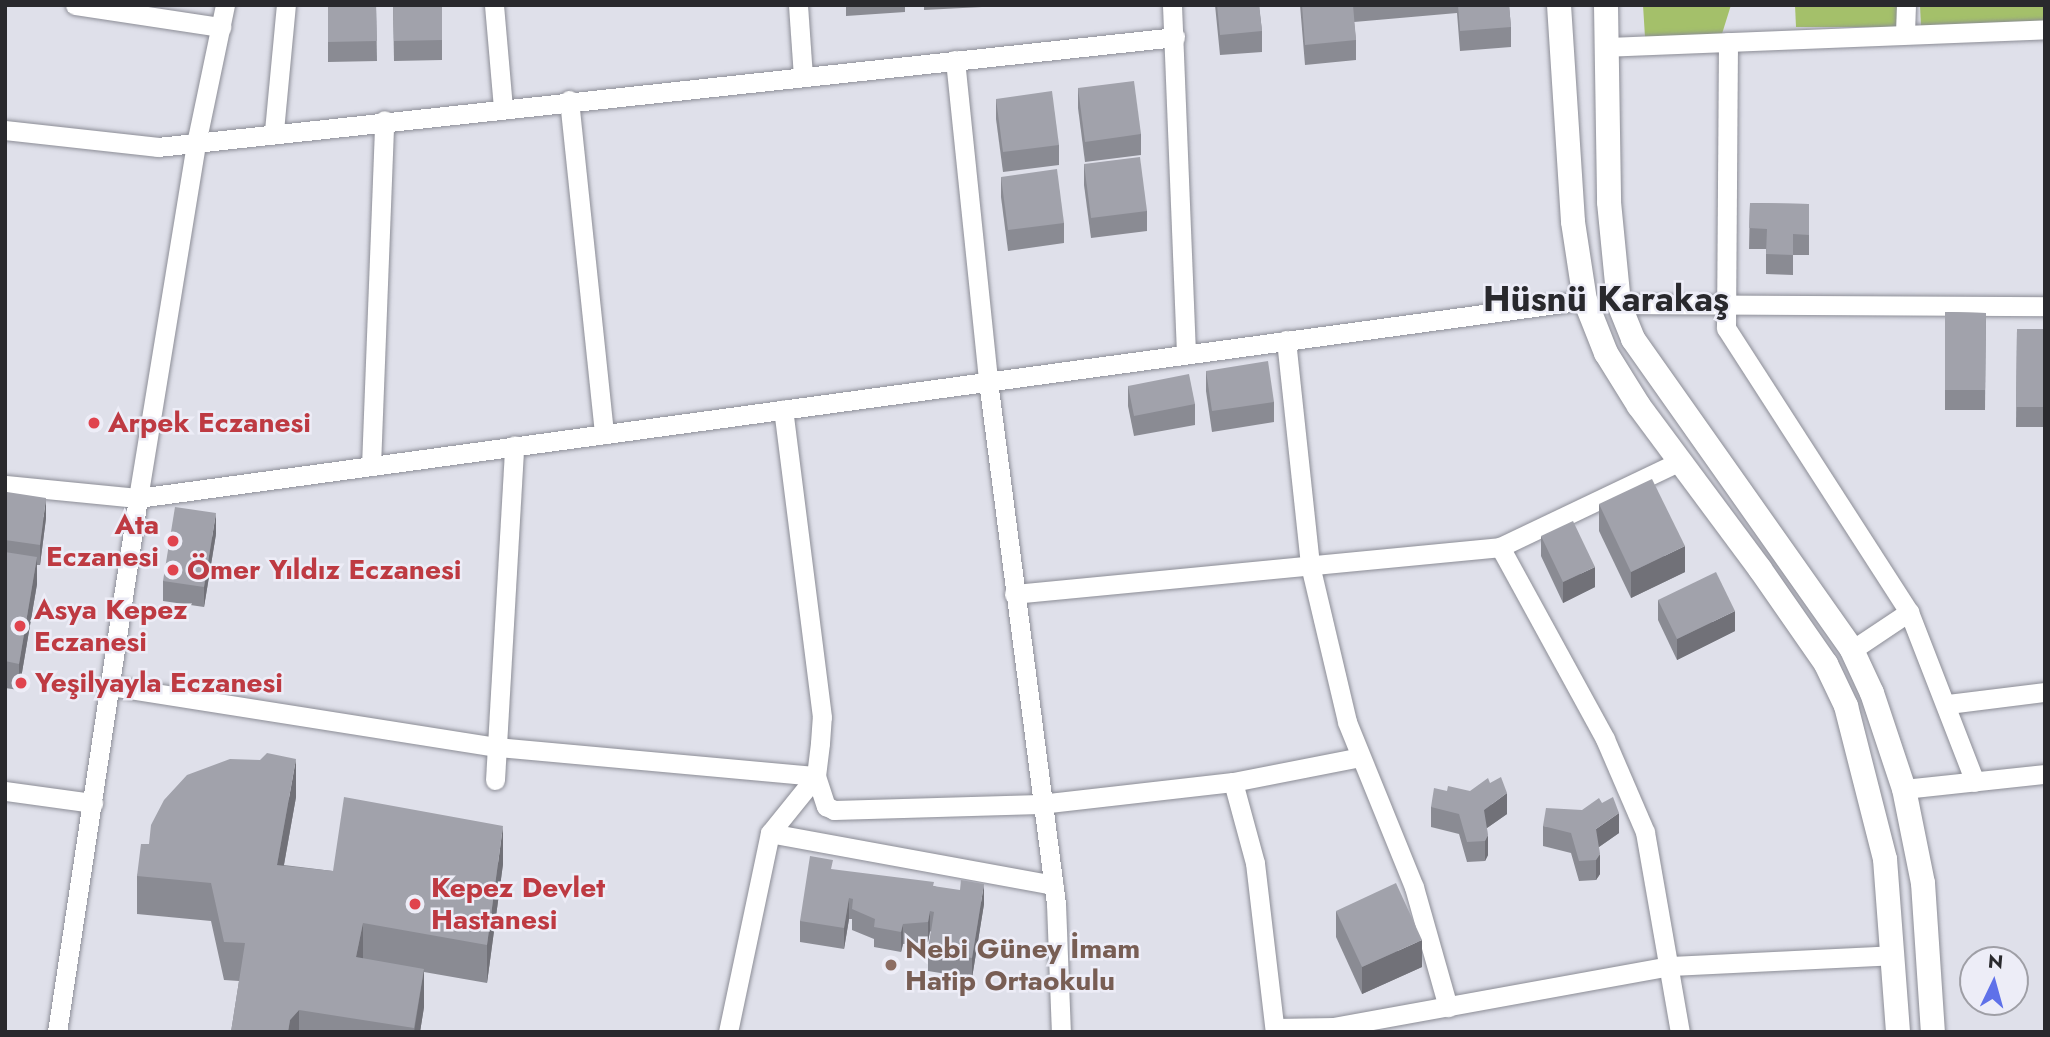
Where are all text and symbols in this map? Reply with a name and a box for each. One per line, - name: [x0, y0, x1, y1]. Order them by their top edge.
- district label: Hüsnü Karakaş: [1483, 278, 1729, 320]
- place label: Arpek Eczanesi: [108, 406, 311, 440]
- marker: Arpek Eczanesi: [86, 415, 102, 431]
- place label: Ata Eczanesi: [46, 508, 159, 574]
- marker: Ata Eczanesi: [165, 533, 181, 549]
- place label: Ömer Yıldız Eczanesi: [187, 553, 462, 587]
- marker: Ömer Yıldız Eczanesi: [165, 562, 181, 578]
- place label: Asya Kepez Eczanesi: [34, 593, 188, 659]
- marker: Asya Kepez Eczanesi: [12, 618, 28, 634]
- place label: Yeşilyayla Eczanesi: [35, 666, 283, 700]
- marker: Yeşilyayla Eczanesi: [13, 675, 29, 691]
- place label: Kepez Devlet Hastanesi: [431, 871, 605, 937]
- marker: Kepez Devlet Hastanesi: [405, 894, 425, 914]
- place label: Nebi Güney İmam Hatip Ortaokulu: [905, 932, 1140, 998]
- north arrow: [1959, 946, 2029, 1016]
- text: N: [1987, 947, 2004, 976]
- marker: Nebi Güney İmam Hatip Ortaokulu: [883, 957, 899, 973]

